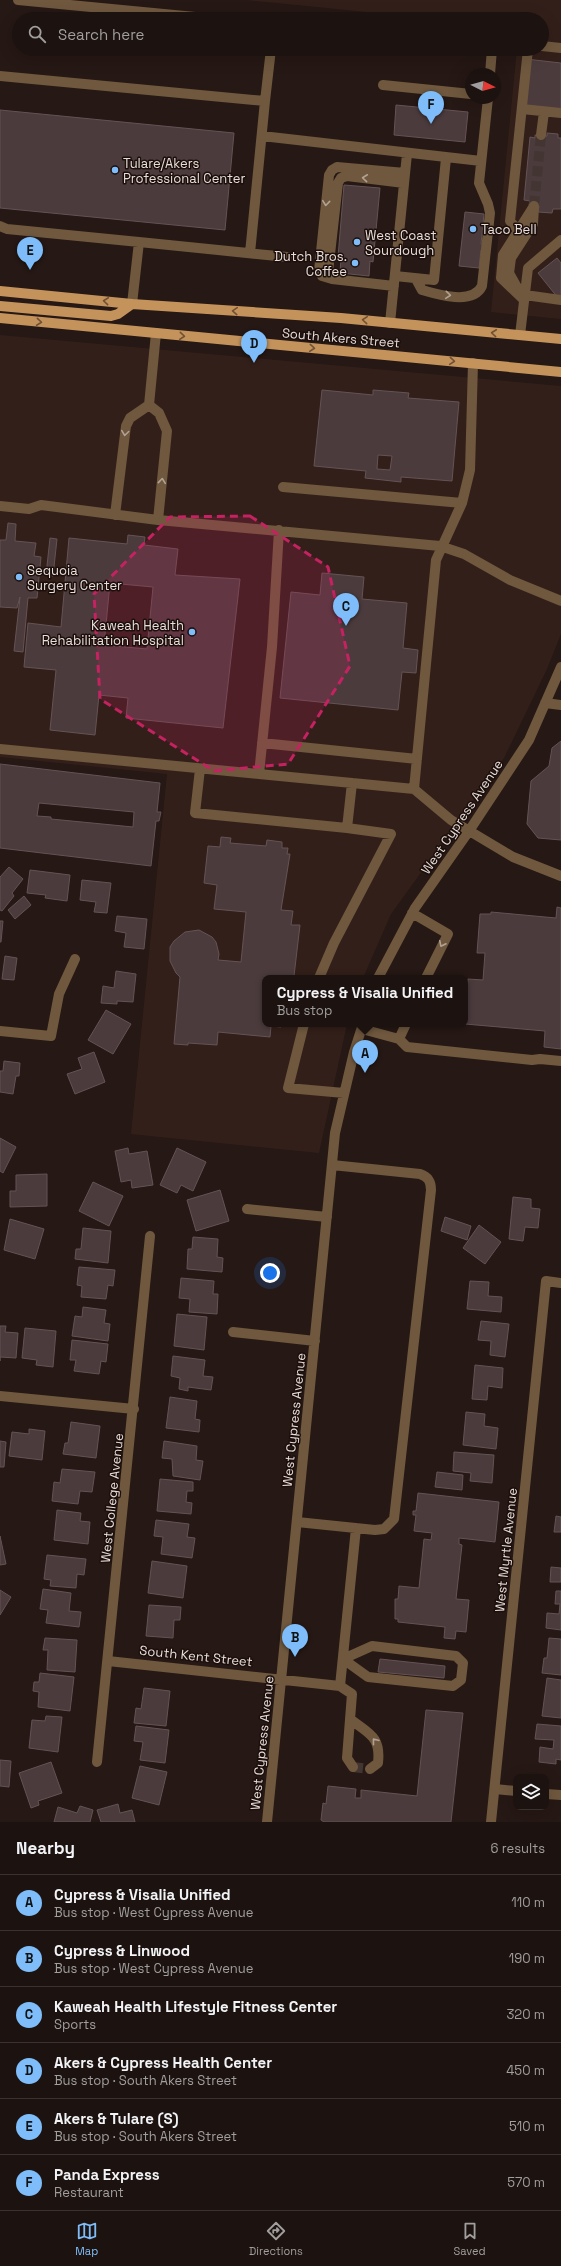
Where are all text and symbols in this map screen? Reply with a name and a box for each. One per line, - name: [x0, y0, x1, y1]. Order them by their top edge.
- search box: [12, 12, 549, 56]
- icon: search: [26, 23, 48, 45]
- text: Search here: [58, 25, 144, 44]
- north arrow: [465, 68, 501, 104]
- pin: F: [418, 91, 444, 124]
- place label: Tulare/Akers Professional Center: [123, 155, 246, 187]
- marker: Tulare/Akers Professional Center: [110, 165, 120, 175]
- one-way arrow: [362, 174, 368, 183]
- one-way arrow: [322, 200, 331, 206]
- place label: Taco Bell: [481, 221, 537, 238]
- marker: Taco Bell: [468, 224, 478, 234]
- place label: West Coast Sourdough: [365, 227, 436, 259]
- pin: E: [17, 237, 43, 270]
- marker: West Coast Sourdough: [352, 237, 362, 247]
- place label: Dutch Bros. Coffee: [274, 248, 347, 280]
- marker: Dutch Bros. Coffee: [350, 258, 360, 268]
- one-way arrow: [445, 290, 451, 299]
- one-way arrow: [103, 297, 109, 306]
- one-way arrow: [232, 306, 238, 315]
- one-way arrow: [362, 316, 368, 325]
- one-way arrow: [36, 317, 42, 326]
- street label: South Akers Street: [281, 324, 401, 352]
- one-way arrow: [491, 329, 497, 338]
- pin: D: [241, 330, 267, 363]
- one-way arrow: [179, 331, 185, 340]
- one-way arrow: [309, 343, 315, 352]
- one-way arrow: [449, 357, 455, 366]
- one-way arrow: [121, 430, 130, 436]
- one-way arrow: [157, 478, 166, 484]
- place label: Sequoia Surgery Center: [27, 562, 122, 594]
- marker: Sequoia Surgery Center: [14, 572, 24, 582]
- pin: C: [333, 593, 359, 626]
- place label: Kaweah Health Rehabilitation Hospital: [42, 617, 184, 649]
- marker: Kaweah Health Rehabilitation Hospital: [187, 627, 197, 637]
- street label: West Cypress Avenue: [417, 756, 507, 878]
- one-way arrow: [439, 940, 447, 948]
- popup: [262, 975, 468, 1027]
- text: Cypress & Visalia Unified: [277, 983, 453, 1002]
- text: Bus stop: [277, 1002, 332, 1019]
- pin: A: [352, 1040, 378, 1073]
- your location: [260, 1263, 280, 1283]
- street label: West Cypress Avenue: [279, 1352, 309, 1488]
- street label: West College Avenue: [97, 1432, 127, 1564]
- street label: West Myrtle Avenue: [491, 1487, 521, 1613]
- pin: B: [282, 1624, 308, 1657]
- street label: South Kent Street: [139, 1642, 253, 1670]
- street label: West Cypress Avenue: [247, 1675, 277, 1811]
- one-way arrow: [373, 1739, 380, 1746]
- map controls: [513, 1774, 549, 1810]
- button: layers: [513, 1774, 549, 1810]
- text: Nearby: [16, 1837, 75, 1859]
- text: 6 results: [491, 1840, 545, 1857]
- text: Cypress & Visalia Unified: [54, 1885, 231, 1904]
- text: A: [25, 1894, 33, 1911]
- text: 110 m: [511, 1894, 545, 1911]
- text: Bus stop · West Cypress Avenue: [54, 1904, 253, 1921]
- text: Cypress & Linwood: [54, 1941, 190, 1960]
- text: B: [25, 1950, 33, 1967]
- text: 190 m: [509, 1950, 545, 1967]
- text: Bus stop · West Cypress Avenue: [54, 1960, 253, 1977]
- text: Kaweah Health Lifestyle Fitness Center: [54, 1997, 337, 2016]
- text: C: [25, 2006, 33, 2023]
- text: 320 m: [506, 2006, 545, 2023]
- text: Sports: [54, 2016, 96, 2033]
- text: Akers & Cypress Health Center: [54, 2053, 272, 2072]
- text: D: [25, 2062, 33, 2079]
- text: 450 m: [506, 2062, 545, 2079]
- text: Bus stop · South Akers Street: [54, 2072, 237, 2089]
- text: Akers & Tulare (S): [54, 2109, 179, 2128]
- text: E: [25, 2118, 33, 2135]
- text: 510 m: [509, 2118, 545, 2135]
- text: Bus stop · South Akers Street: [54, 2128, 237, 2145]
- text: Panda Express: [54, 2165, 160, 2184]
- text: F: [26, 2174, 32, 2191]
- text: 570 m: [507, 2174, 545, 2191]
- text: Restaurant: [54, 2184, 124, 2201]
- tab: Map: [75, 2220, 98, 2258]
- tab: Directions: [249, 2220, 303, 2258]
- tab: Saved: [454, 2220, 486, 2258]

